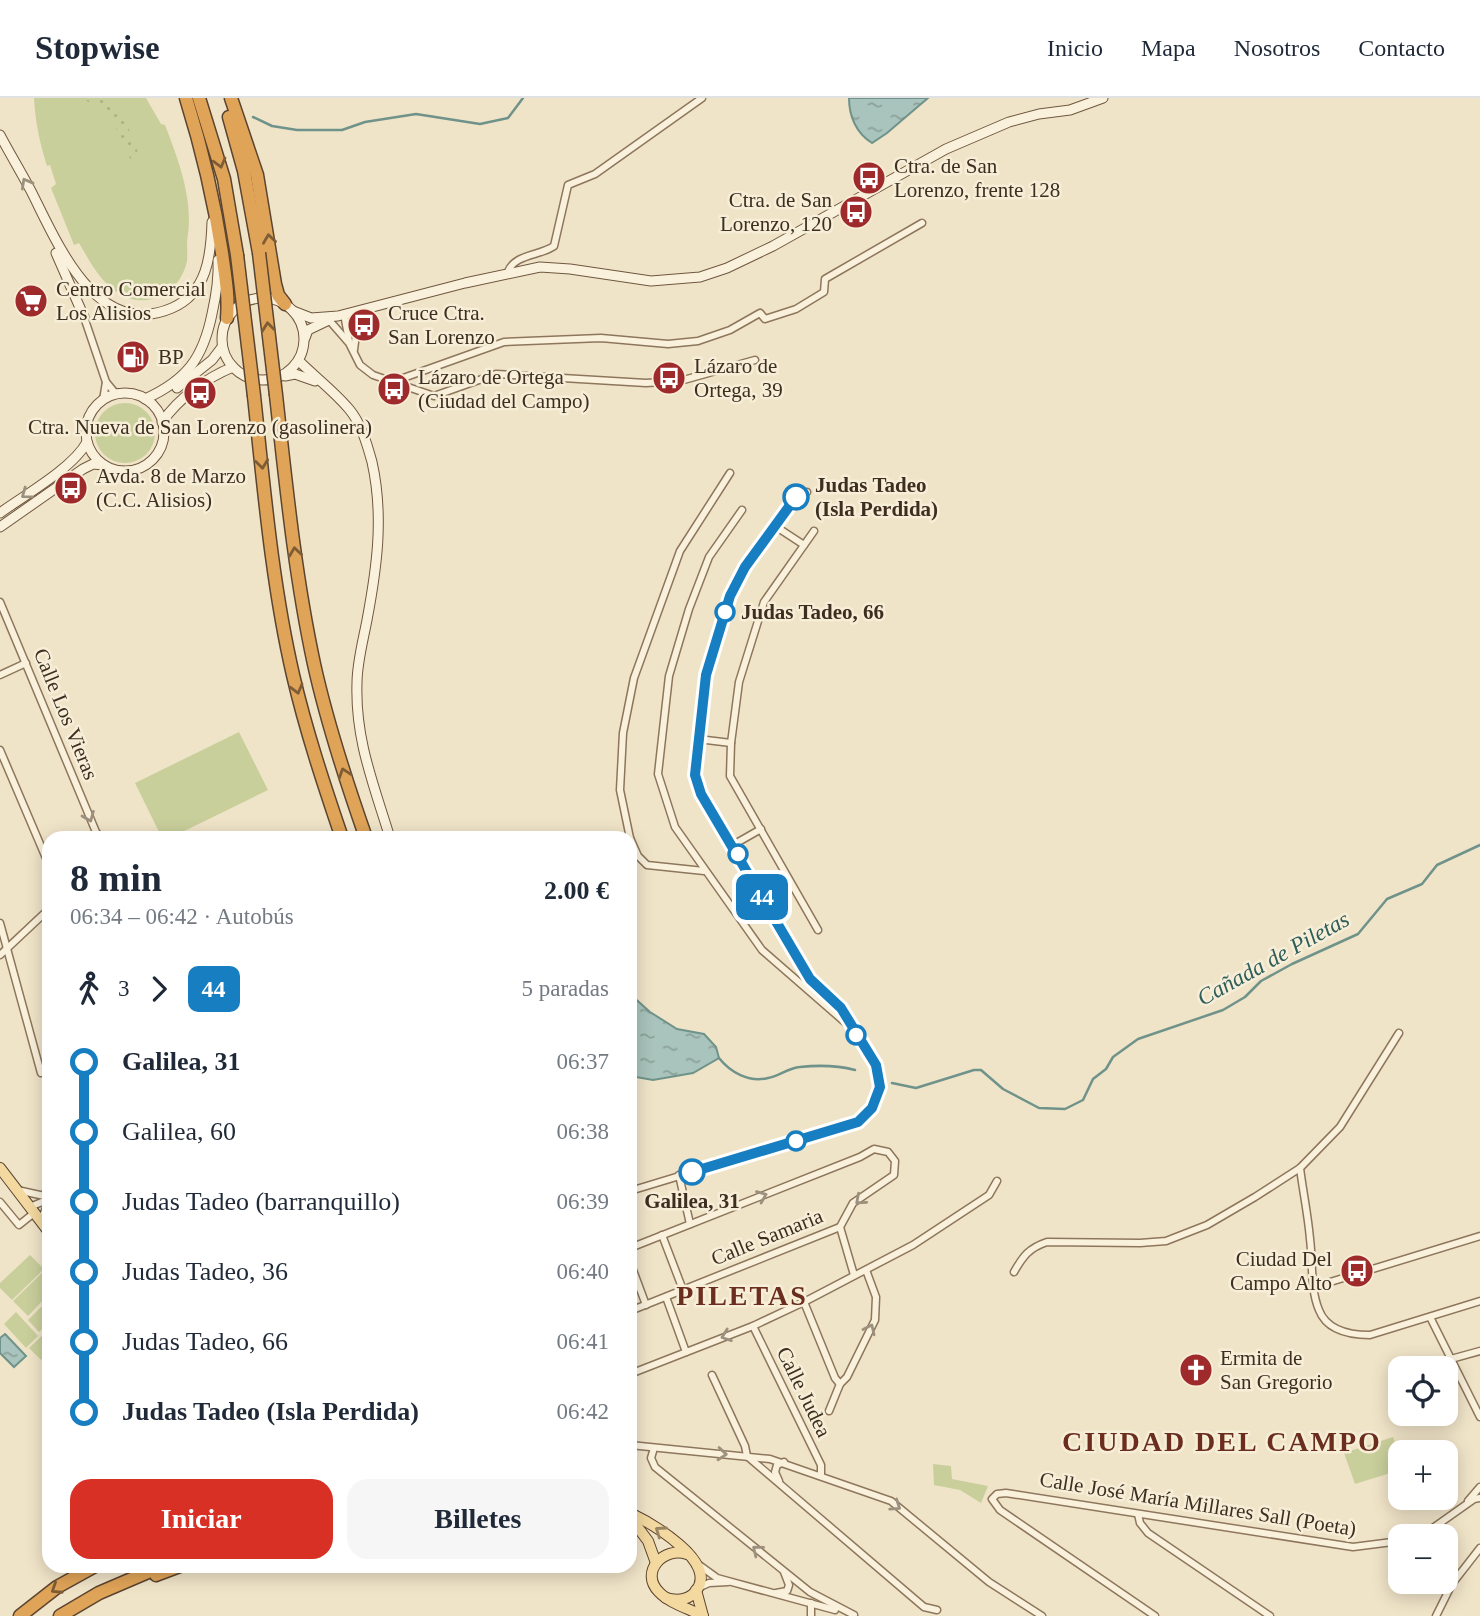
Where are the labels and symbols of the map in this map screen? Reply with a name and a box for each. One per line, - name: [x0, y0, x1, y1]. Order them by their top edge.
- place label: Ctra. de San Lorenzo, frente 128: [894, 154, 1060, 202]
- one-way arrow: [212, 157, 226, 169]
- bus stop icon: Ctra. de San Lorenzo, frente 128: [850, 159, 888, 197]
- one-way arrow: [21, 177, 34, 190]
- place label: Ctra. de San Lorenzo, 120: [720, 188, 832, 236]
- bus stop icon: Ctra. de San Lorenzo, 120: [837, 193, 875, 231]
- one-way arrow: [261, 233, 276, 245]
- place label: Centro Comercial Los Alisios: [56, 277, 206, 325]
- supermarket icon: Centro Comercial Los Alisios: [12, 282, 50, 320]
- place label: Cruce Ctra. San Lorenzo: [388, 301, 495, 349]
- bus stop icon: Cruce Ctra. San Lorenzo: [345, 306, 383, 344]
- one-way arrow: [260, 321, 275, 333]
- fuel station icon: BP: [114, 338, 152, 376]
- place label: BP: [158, 345, 184, 369]
- place label: Lázaro de Ortega, 39: [694, 354, 783, 402]
- bus stop icon: Lázaro de Ortega, 39: [650, 359, 688, 397]
- place label: Lázaro de Ortega (Ciudad del Campo): [418, 365, 589, 413]
- bus stop icon: Lázaro de Ortega (Ciudad del Campo): [375, 370, 413, 408]
- bus stop icon: Ctra. Nueva de San Lorenzo (gasolinera): [181, 374, 219, 412]
- place label: Ctra. Nueva de San Lorenzo (gasolinera): [28, 415, 372, 439]
- one-way arrow: [254, 458, 269, 470]
- place label: Avda. 8 de Marzo (C.C. Alisios): [96, 464, 246, 512]
- bus stop icon: Avda. 8 de Marzo (C.C. Alisios): [52, 469, 90, 507]
- place label: Judas Tadeo (Isla Perdida): [815, 473, 938, 521]
- marker: Judas Tadeo (Isla Perdida): [783, 484, 809, 510]
- one-way arrow: [21, 486, 34, 498]
- one-way arrow: [287, 546, 302, 558]
- place label: Judas Tadeo, 66: [741, 600, 884, 624]
- marker: Judas Tadeo, 66: [715, 602, 735, 622]
- street label: Calle Los Vieras: [29, 645, 103, 783]
- one-way arrow: [289, 683, 303, 695]
- one-way arrow: [338, 768, 352, 780]
- one-way arrow: [81, 810, 95, 822]
- unlabelled marker: [728, 844, 748, 864]
- line badge: 44: [730, 874, 794, 920]
- water label: Cañada de Piletas: [1193, 906, 1354, 1011]
- unlabelled marker: [846, 1025, 866, 1045]
- unlabelled marker: [786, 1131, 806, 1151]
- marker: Galilea, 31: [679, 1159, 705, 1185]
- place label: Galilea, 31: [644, 1189, 740, 1213]
- one-way arrow: [755, 1191, 767, 1205]
- one-way arrow: [855, 1192, 868, 1204]
- street label: Calle Samaria: [708, 1203, 827, 1270]
- place label: Ciudad Del Campo Alto: [1230, 1247, 1332, 1295]
- bus stop icon: Ciudad Del Campo Alto: [1338, 1252, 1376, 1290]
- district label: PILETAS: [676, 1280, 808, 1311]
- one-way arrow: [861, 1324, 875, 1337]
- one-way arrow: [721, 1328, 733, 1342]
- street label: Calle Judea: [772, 1343, 836, 1442]
- place label: Ermita de San Gregorio: [1220, 1346, 1333, 1394]
- church icon: Ermita de San Gregorio: [1177, 1351, 1215, 1389]
- district label: CIUDAD DEL CAMPO: [1062, 1426, 1382, 1457]
- one-way arrow: [717, 1446, 728, 1461]
- street label: Calle José María Millares Sall (Poeta): [1038, 1467, 1358, 1541]
- one-way arrow: [888, 1498, 901, 1510]
- one-way arrow: [655, 1527, 668, 1539]
- one-way arrow: [753, 1546, 766, 1558]
- one-way arrow: [51, 1581, 64, 1593]

